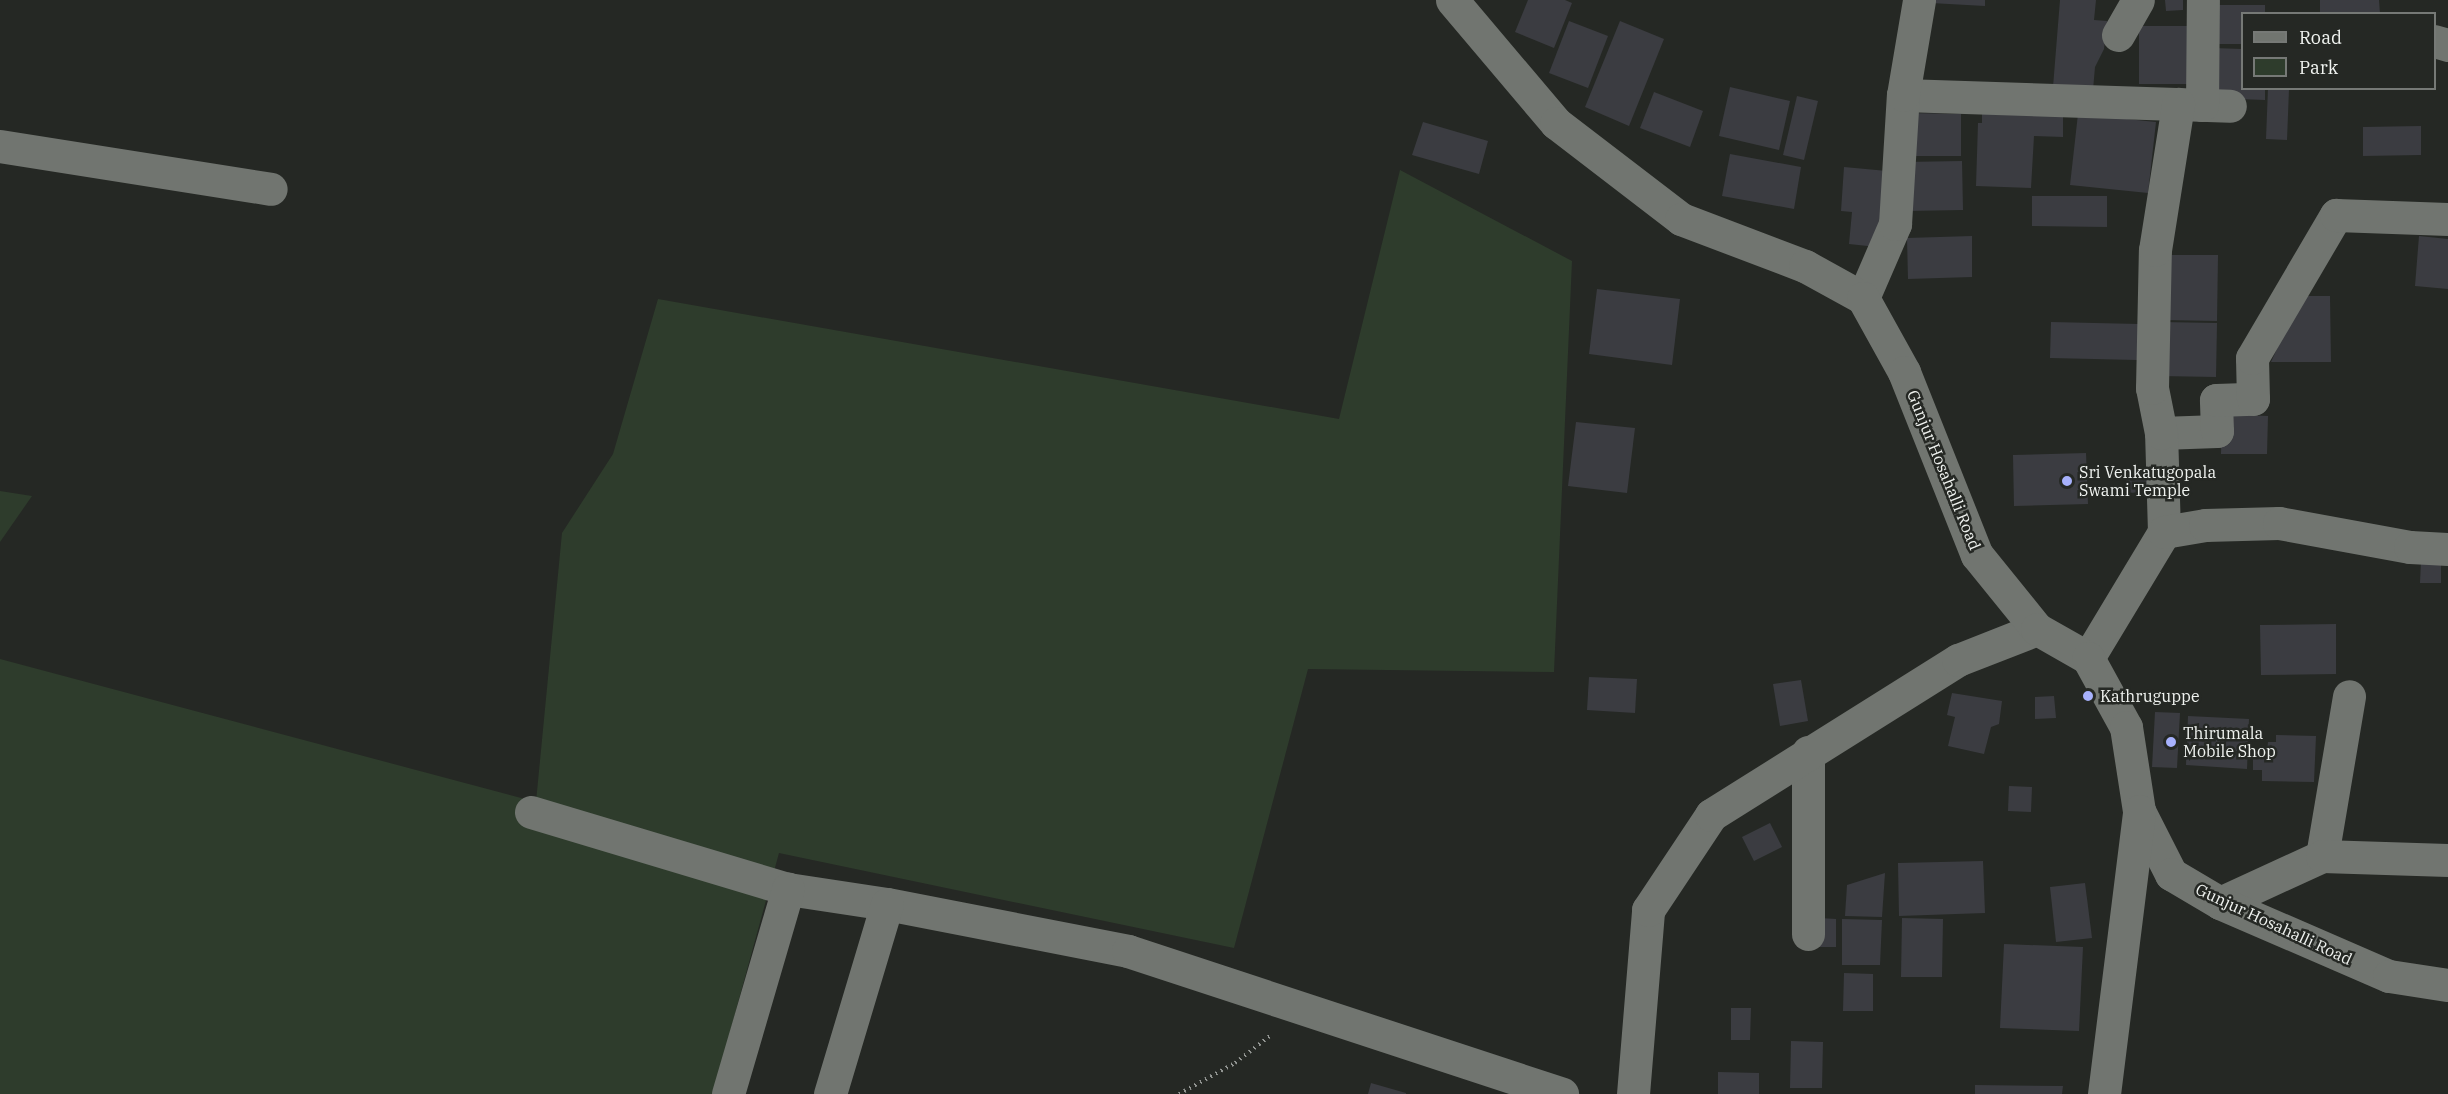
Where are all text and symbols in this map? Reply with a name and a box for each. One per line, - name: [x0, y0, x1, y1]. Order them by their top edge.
- legend: [2241, 12, 2436, 90]
- text: Road: [2299, 26, 2342, 49]
- text: Park: [2299, 56, 2338, 79]
- street label: Gunjur Hosahalli Road: [1903, 387, 1985, 553]
- place label: Sri Venkatugopala Swami Temple: [2079, 462, 2216, 500]
- marker: Sri Venkatugopala Swami Temple: [2060, 474, 2074, 488]
- place label: Kathruguppe: [2100, 686, 2200, 706]
- marker: Kathruguppe: [2081, 689, 2095, 703]
- place label: Thirumala Mobile Shop: [2183, 723, 2276, 761]
- marker: Thirumala Mobile Shop: [2164, 735, 2178, 749]
- street label: Gunjur Hosahalli Road: [2193, 879, 2355, 969]

